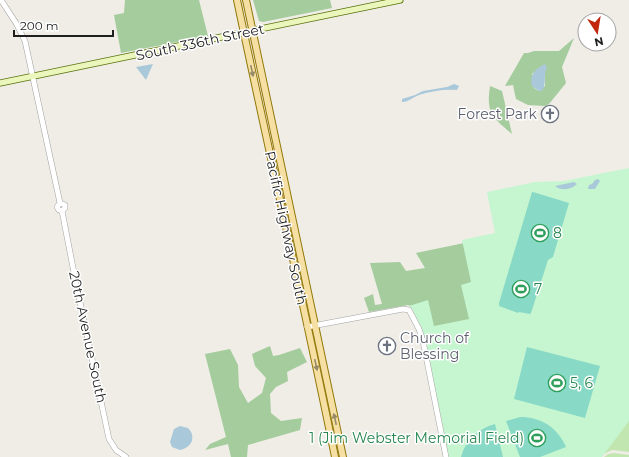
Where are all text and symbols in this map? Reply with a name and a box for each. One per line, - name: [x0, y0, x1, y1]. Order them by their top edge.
- scale bar: [14, 12, 113, 38]
- north arrow: [577, 12, 617, 52]
- text: 200 m: [20, 18, 59, 33]
- street label: South 336th Street: [134, 20, 266, 64]
- text: N: [593, 34, 605, 50]
- one-way arrow: [249, 65, 255, 77]
- church icon: Forest Park: [540, 104, 560, 124]
- place label: Forest Park: [458, 105, 538, 123]
- street label: Pacific Highway South: [261, 149, 311, 307]
- sports icon: 8: [530, 223, 550, 243]
- place label: 8: [553, 224, 562, 242]
- street label: 20th Avenue South: [65, 269, 111, 405]
- sports icon: 7: [511, 279, 531, 299]
- place label: 7: [534, 280, 542, 298]
- place label: Church of Blessing: [400, 329, 470, 363]
- church icon: Church of Blessing: [377, 336, 397, 356]
- one-way arrow: [313, 359, 319, 371]
- sports icon: 5, 6: [547, 373, 567, 393]
- place label: 5, 6: [570, 374, 594, 392]
- one-way arrow: [331, 413, 337, 425]
- sports icon: 1 (Jim Webster Memorial Field): [527, 428, 547, 448]
- place label: 1 (Jim Webster Memorial Field): [309, 429, 524, 447]

